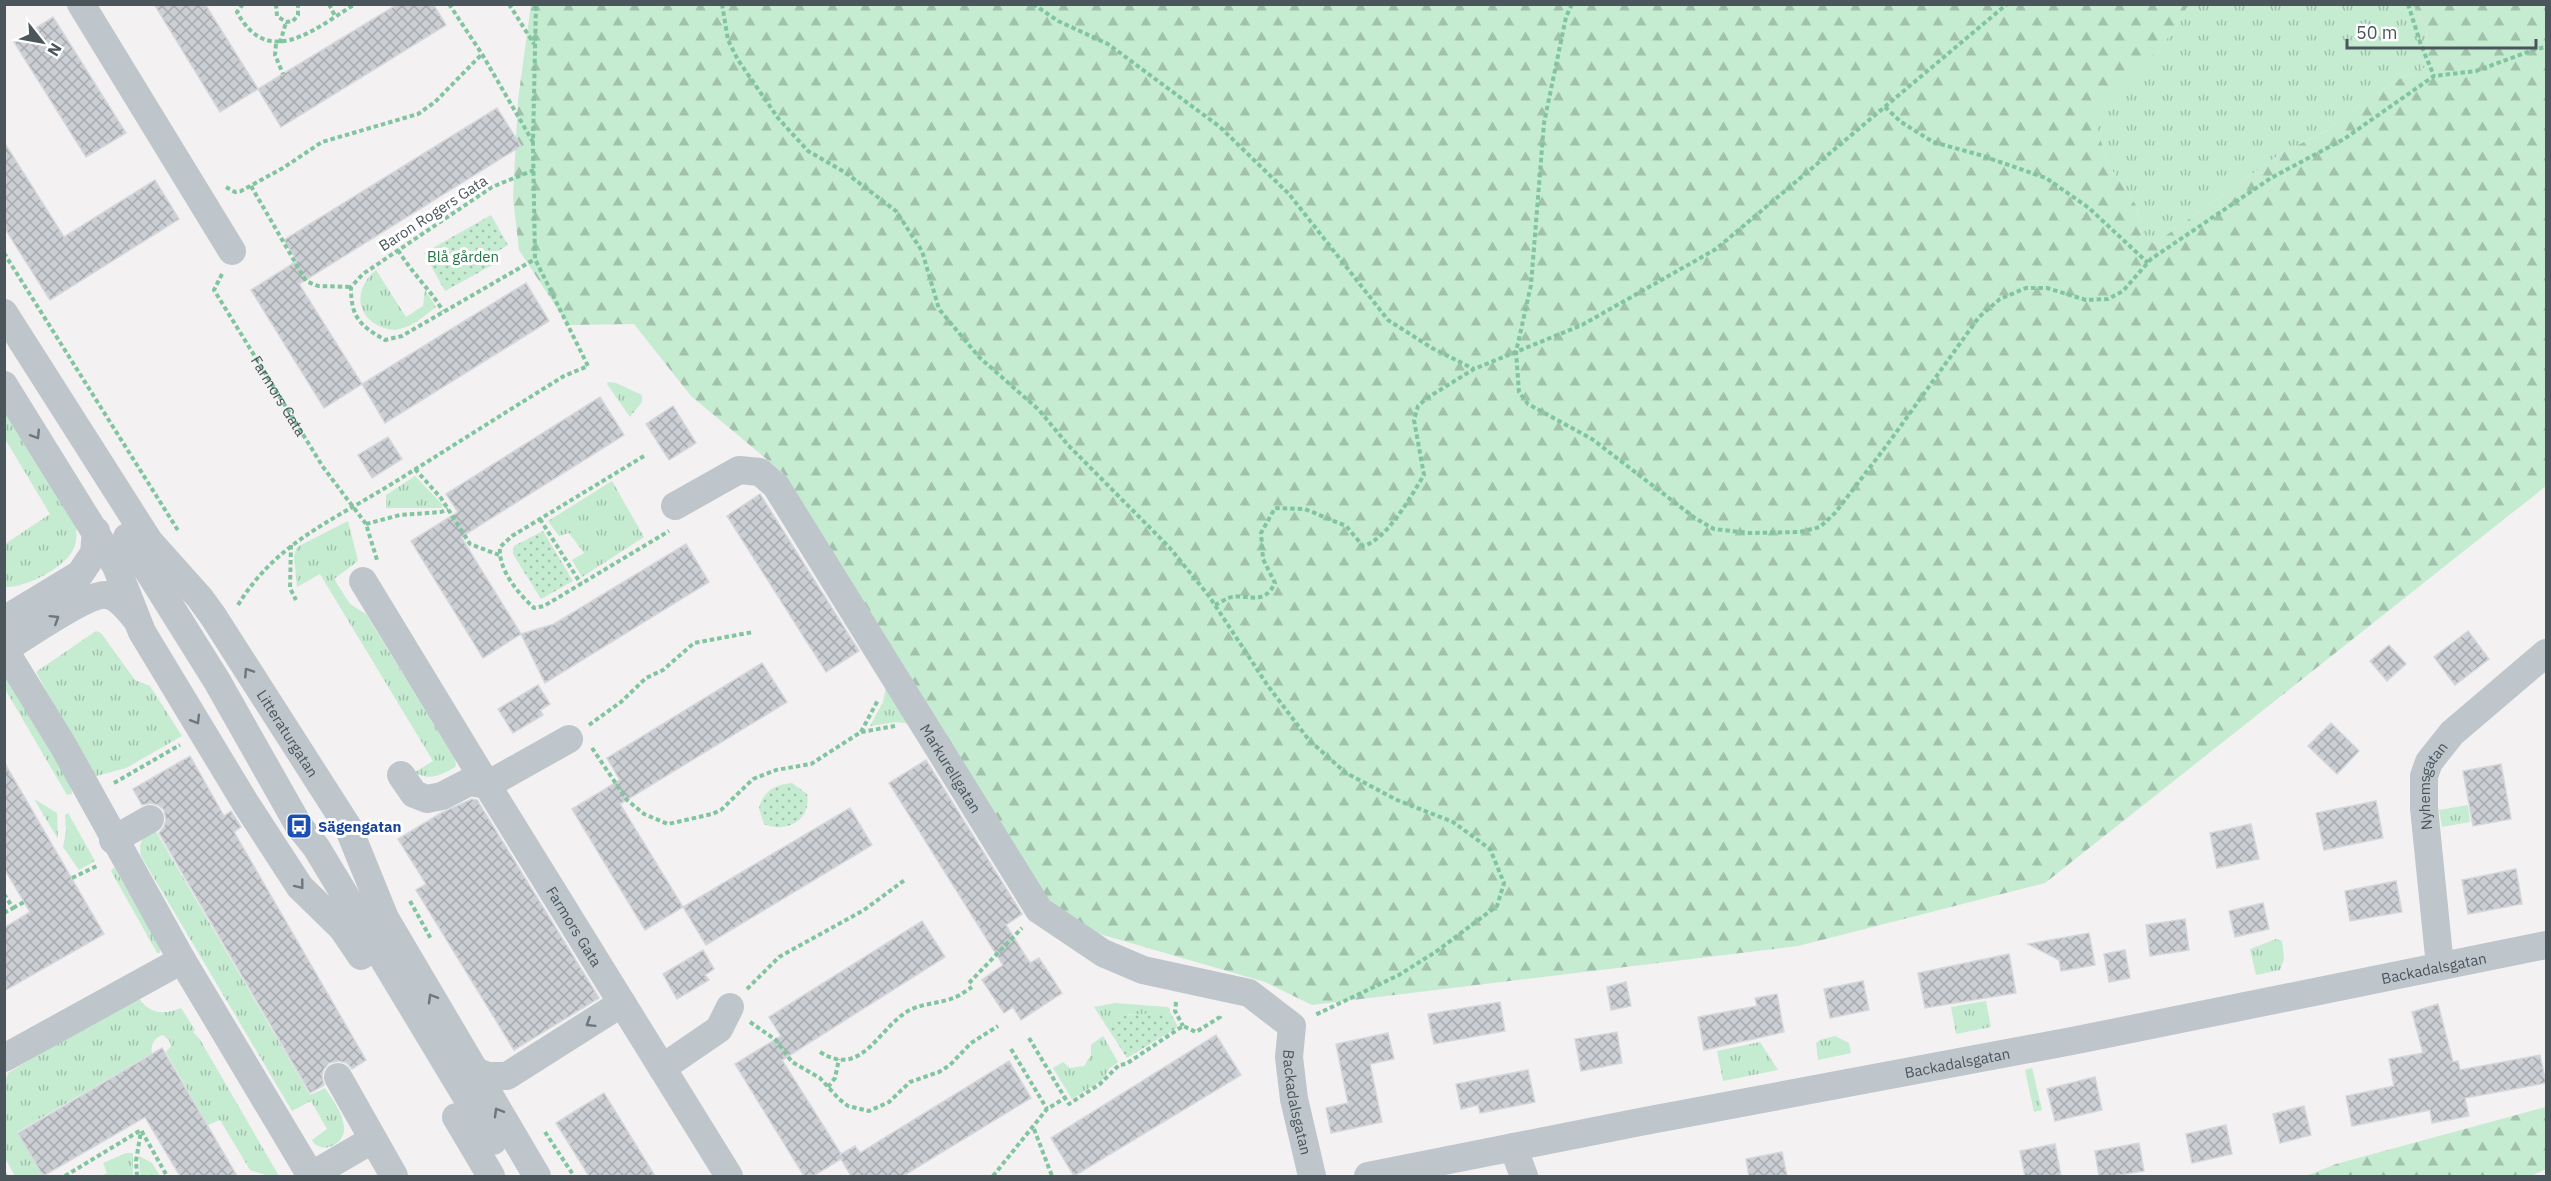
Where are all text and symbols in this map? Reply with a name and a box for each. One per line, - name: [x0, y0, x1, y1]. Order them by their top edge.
- north arrow: [12, 12, 72, 72]
- scale bar: [2347, 12, 2536, 50]
- text: 50 m: [2356, 21, 2398, 44]
- text: N: [43, 40, 66, 60]
- street label: Baron Rogers Gata: [375, 171, 491, 255]
- park label: Blå gården: [427, 247, 499, 266]
- street label: Farmors Gata: [247, 352, 311, 439]
- one-way arrow: [28, 429, 40, 439]
- one-way arrow: [49, 614, 59, 626]
- one-way arrow: [244, 668, 255, 679]
- street label: Litteraturgatan: [253, 686, 323, 780]
- one-way arrow: [188, 714, 200, 724]
- street label: Markurellgatan: [916, 720, 986, 816]
- street label: Nyhemsgatan: [2415, 737, 2451, 831]
- bus stop icon: Sägengatan: [284, 811, 314, 841]
- place label: Sägengatan: [318, 817, 401, 836]
- one-way arrow: [293, 878, 304, 889]
- street label: Farmors Gata: [542, 883, 606, 970]
- street label: Backadalsgatan: [2380, 948, 2488, 988]
- one-way arrow: [427, 994, 439, 1004]
- one-way arrow: [586, 1015, 596, 1027]
- street label: Backadalsgatan: [1903, 1043, 2011, 1082]
- street label: Backadalsgatan: [1279, 1049, 1316, 1157]
- one-way arrow: [494, 1108, 506, 1118]

